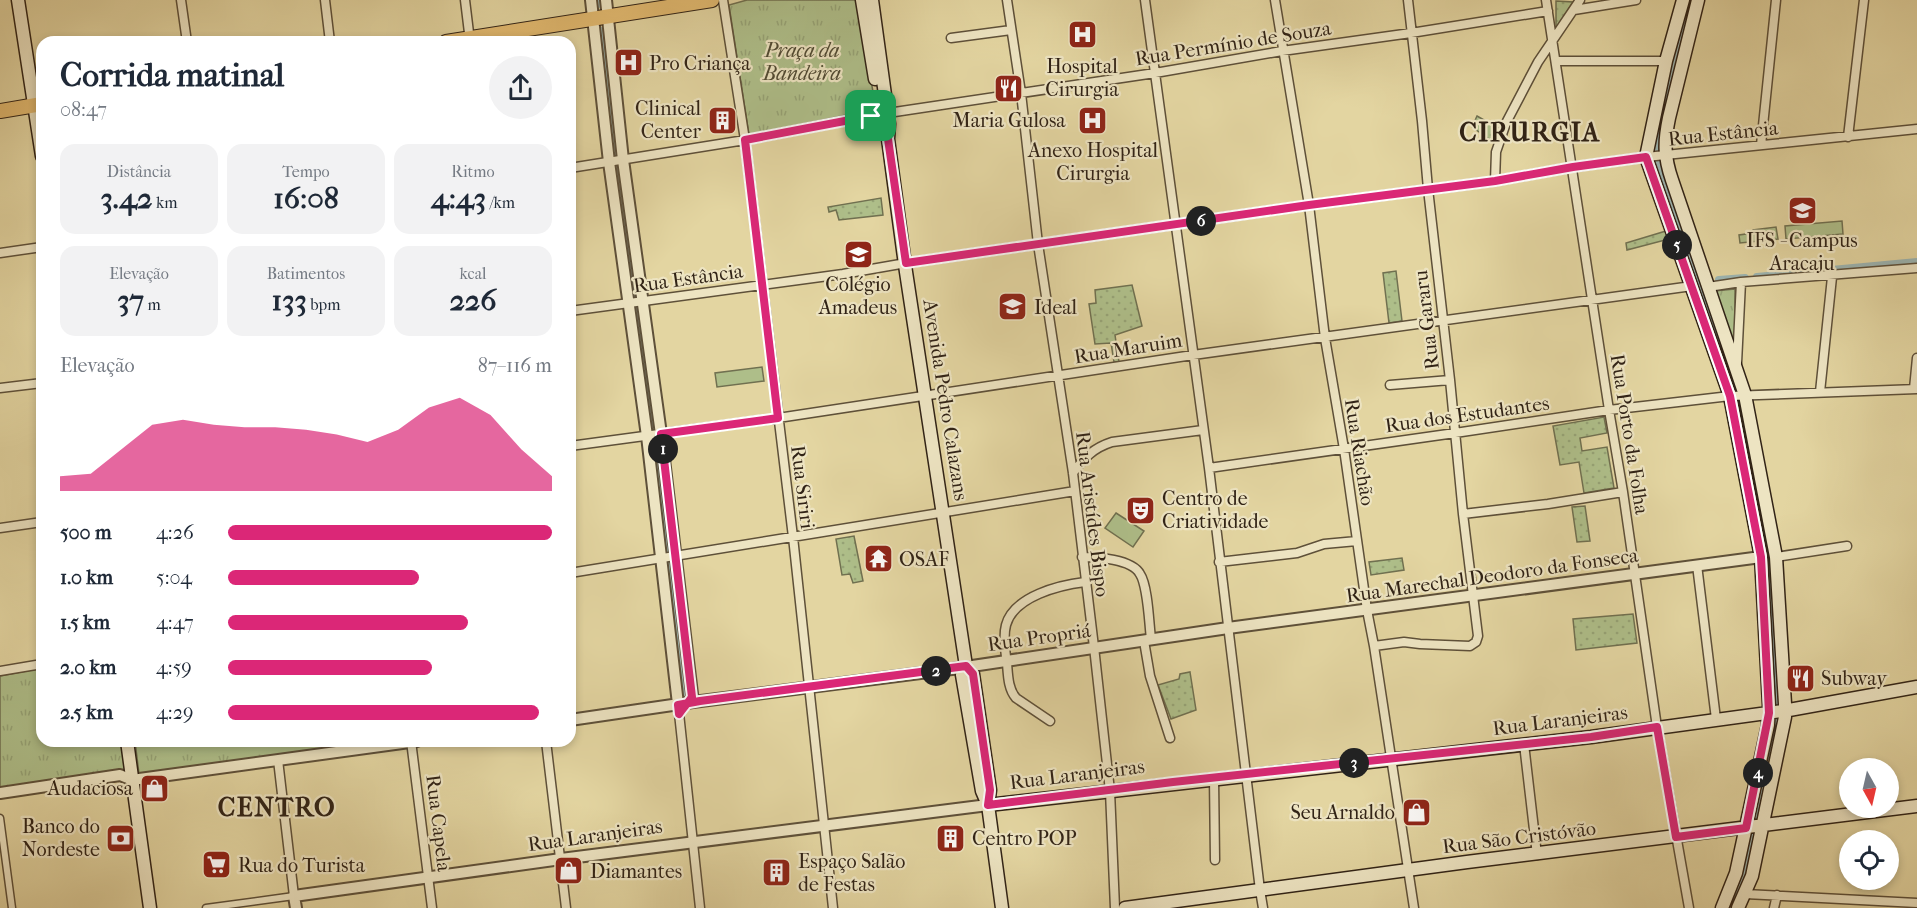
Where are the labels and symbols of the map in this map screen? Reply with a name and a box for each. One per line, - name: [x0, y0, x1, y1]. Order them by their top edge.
- street label: Rua Permínio de Souza: [1133, 17, 1333, 70]
- hospital icon: Hospital Cirurgia: [1066, 19, 1098, 51]
- park label: Praça da Bandeira: [762, 39, 841, 85]
- hospital icon: Pro Criança: [612, 47, 644, 79]
- place label: Pro Criança: [649, 52, 751, 75]
- place label: Hospital Cirurgia: [1045, 55, 1120, 101]
- restaurant icon: Maria Gulosa: [993, 73, 1025, 105]
- pin: [845, 90, 896, 141]
- place label: Clinical Center: [635, 97, 701, 143]
- building icon: Clinical Center: [706, 104, 738, 136]
- hospital icon: Anexo Hospital Cirurgia: [1077, 104, 1109, 136]
- place label: Maria Gulosa: [952, 109, 1066, 132]
- street label: Rua Estância: [1667, 116, 1780, 151]
- district label: CIRURGIA: [1459, 117, 1601, 148]
- place label: Anexo Hospital Cirurgia: [1027, 139, 1159, 185]
- school or university icon: IFS - Campus Aracaju: [1786, 194, 1818, 226]
- pin: 6: [1186, 206, 1216, 236]
- place label: IFS - Campus Aracaju: [1746, 229, 1858, 275]
- pin: 5: [1662, 230, 1692, 260]
- school or university icon: Colégio Amadeus: [842, 238, 874, 270]
- street label: Rua Estância: [632, 259, 745, 298]
- street label: Rua Gararu: [1409, 268, 1444, 371]
- place label: Colégio Amadeus: [818, 273, 897, 319]
- school or university icon: Ideal: [997, 291, 1029, 323]
- place label: Ideal: [1034, 296, 1078, 319]
- street label: Avenida Pedro Calazans: [918, 297, 973, 502]
- street label: Rua Maruim: [1072, 329, 1184, 368]
- street label: Rua Porto da Folha: [1605, 352, 1654, 517]
- street label: Rua dos Estudantes: [1383, 392, 1551, 437]
- street label: Rua Riachão: [1340, 397, 1379, 507]
- street label: Rua Aristídes Bispo: [1071, 430, 1114, 598]
- pin: 1: [648, 434, 678, 464]
- street label: Rua Siriri: [786, 444, 819, 530]
- place label: Centro de Criatividade: [1162, 487, 1269, 533]
- theatre icon: Centro de Criatividade: [1125, 494, 1157, 526]
- temple icon: OSAF: [862, 543, 894, 575]
- street label: Rua Marechal Deodoro da Fonseca: [1344, 543, 1640, 607]
- place label: OSAF: [899, 548, 949, 571]
- street label: Rua Propriá: [986, 619, 1093, 656]
- pin: 2: [921, 656, 951, 686]
- restaurant icon: Subway: [1784, 662, 1816, 694]
- place label: Subway: [1821, 667, 1888, 690]
- street label: Rua Laranjeiras: [1491, 701, 1629, 740]
- pin: 3: [1339, 748, 1369, 778]
- street label: Rua Laranjeiras: [1008, 755, 1146, 794]
- pin: 4: [1743, 758, 1773, 788]
- north arrow: [1839, 758, 1899, 818]
- shop icon: Audaciosa: [138, 772, 170, 804]
- street label: Rua Capela: [421, 773, 456, 873]
- place label: Audaciosa: [47, 777, 134, 800]
- district label: CENTRO: [218, 792, 336, 823]
- shop icon: Seu Arnaldo: [1400, 796, 1432, 828]
- place label: Seu Arnaldo: [1290, 801, 1395, 824]
- place label: Banco do Nordeste: [22, 815, 100, 861]
- street label: Rua Laranjeiras: [526, 815, 664, 856]
- street label: Rua São Cristóvão: [1441, 817, 1597, 858]
- bank icon: Banco do Nordeste: [105, 822, 137, 854]
- building icon: Centro POP: [935, 822, 967, 854]
- place label: Centro POP: [972, 827, 1077, 850]
- supermarket icon: Rua do Turista: [201, 849, 233, 881]
- place label: Espaço Salão de Festas: [798, 850, 905, 896]
- place label: Rua do Turista: [238, 854, 366, 877]
- shop icon: Diamantes: [553, 855, 585, 887]
- building icon: Espaço Salão de Festas: [761, 856, 793, 888]
- place label: Diamantes: [590, 860, 682, 883]

